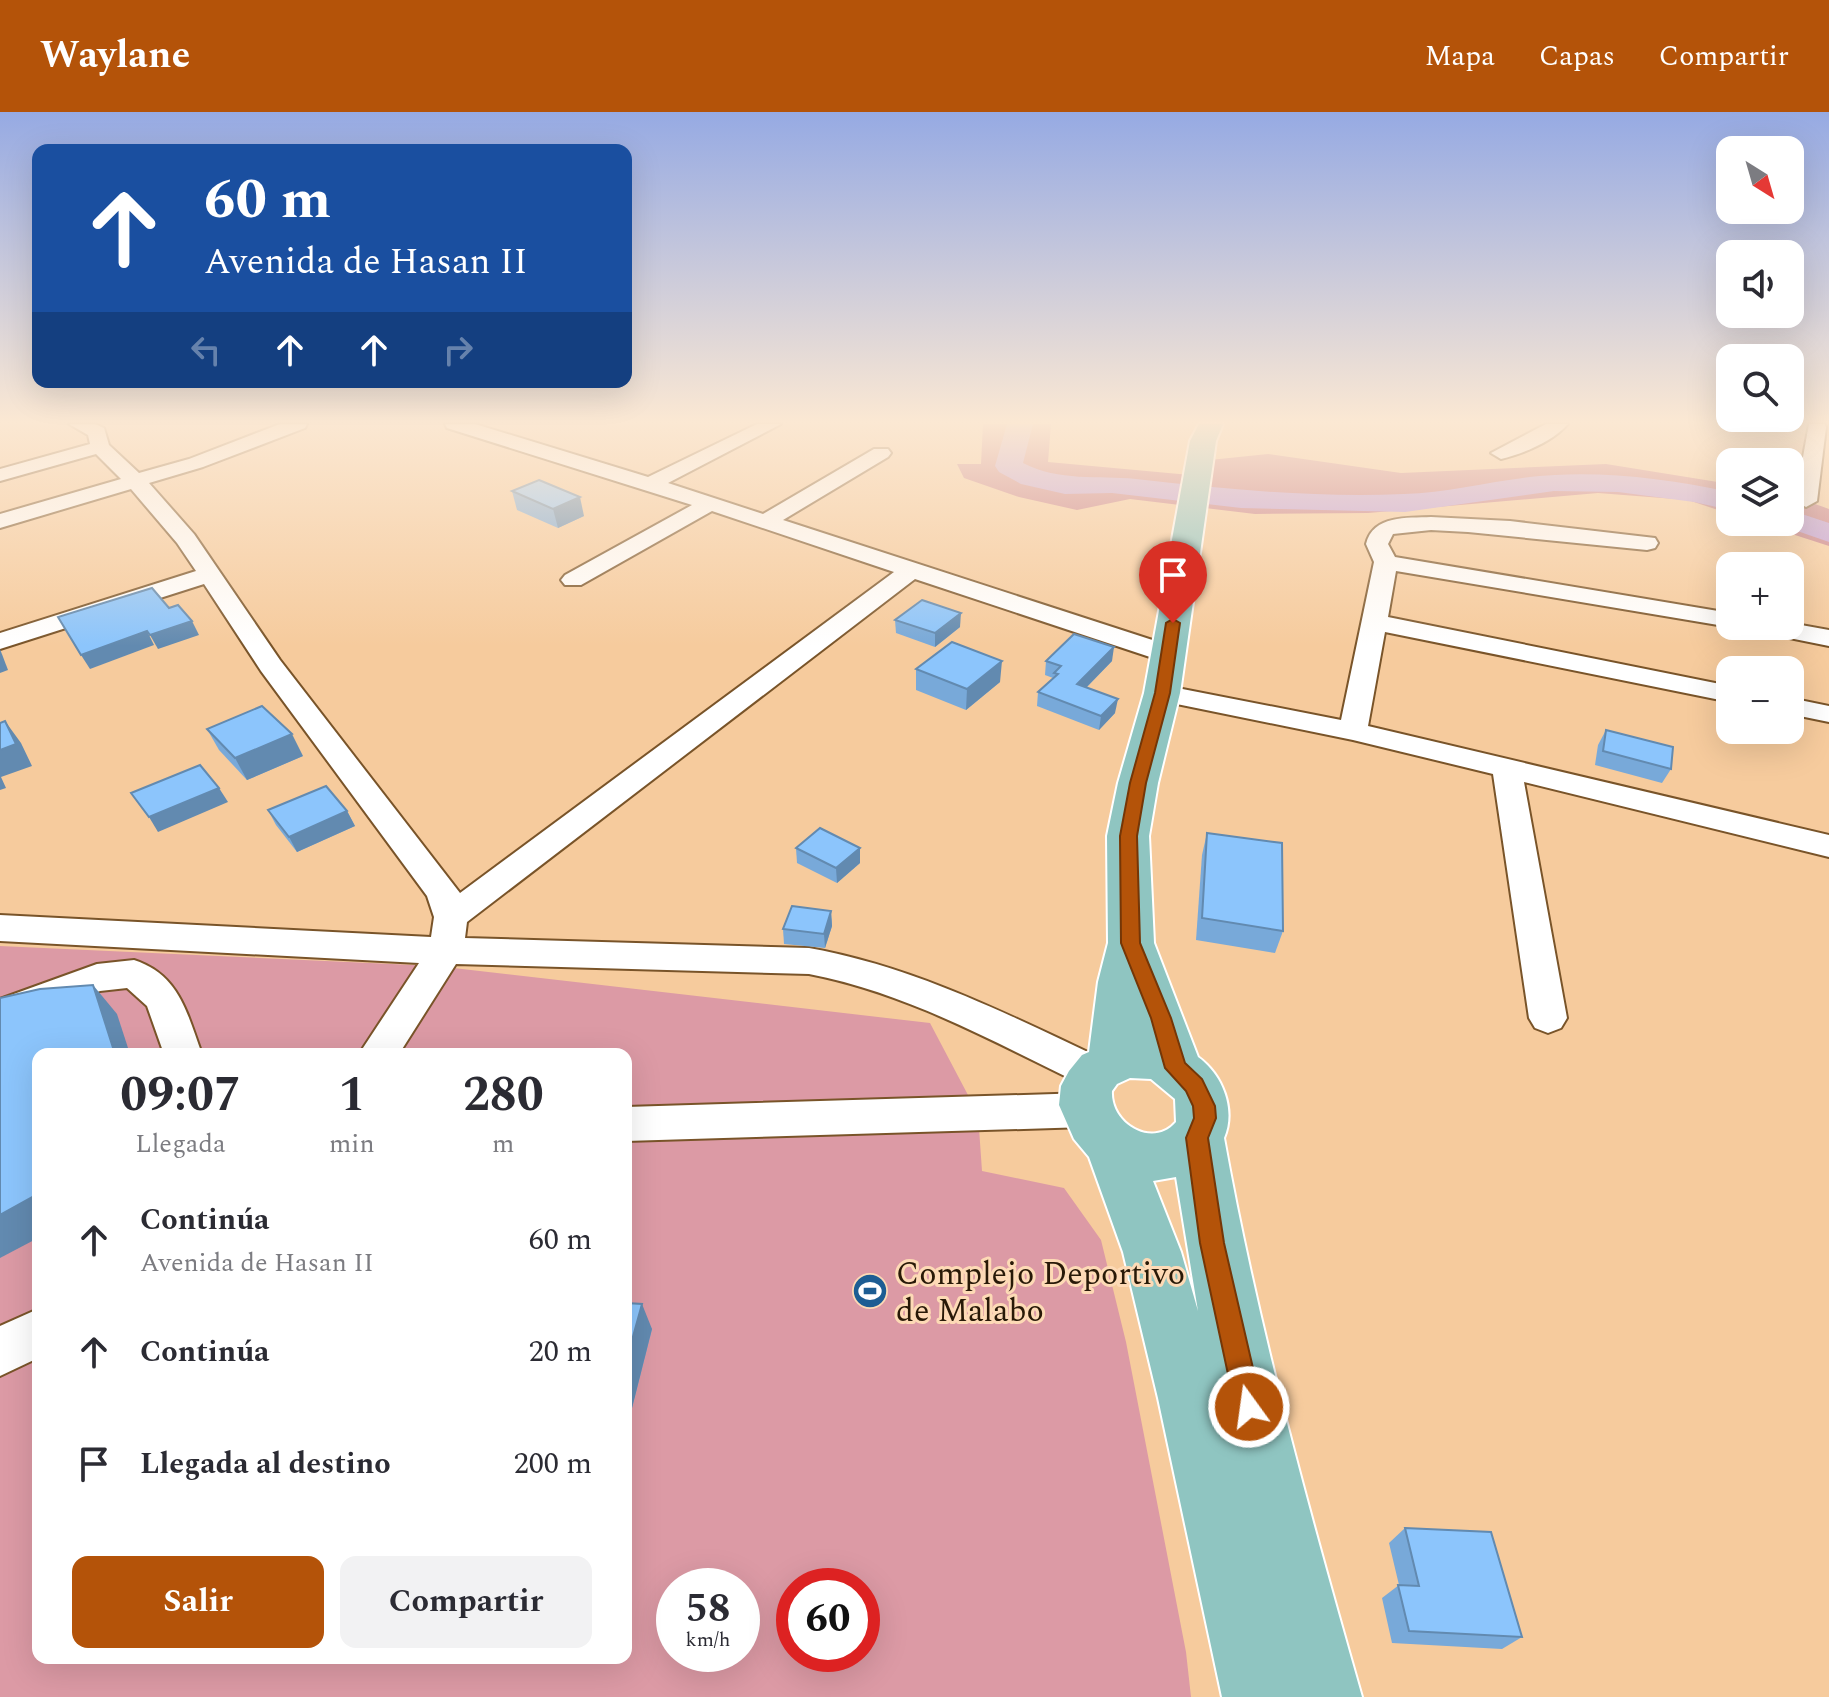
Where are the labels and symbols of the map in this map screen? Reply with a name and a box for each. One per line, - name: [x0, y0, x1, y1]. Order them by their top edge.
- north arrow: [1716, 136, 1804, 224]
- pin: [1139, 541, 1207, 623]
- place label: Complejo Deportivo de Malabo: [896, 1250, 1185, 1336]
- sports icon: Complejo Deportivo de Malabo: [851, 1272, 889, 1310]
- position arrow: [1207, 1365, 1291, 1449]
- speed limit sign: 60: [776, 1568, 880, 1672]

